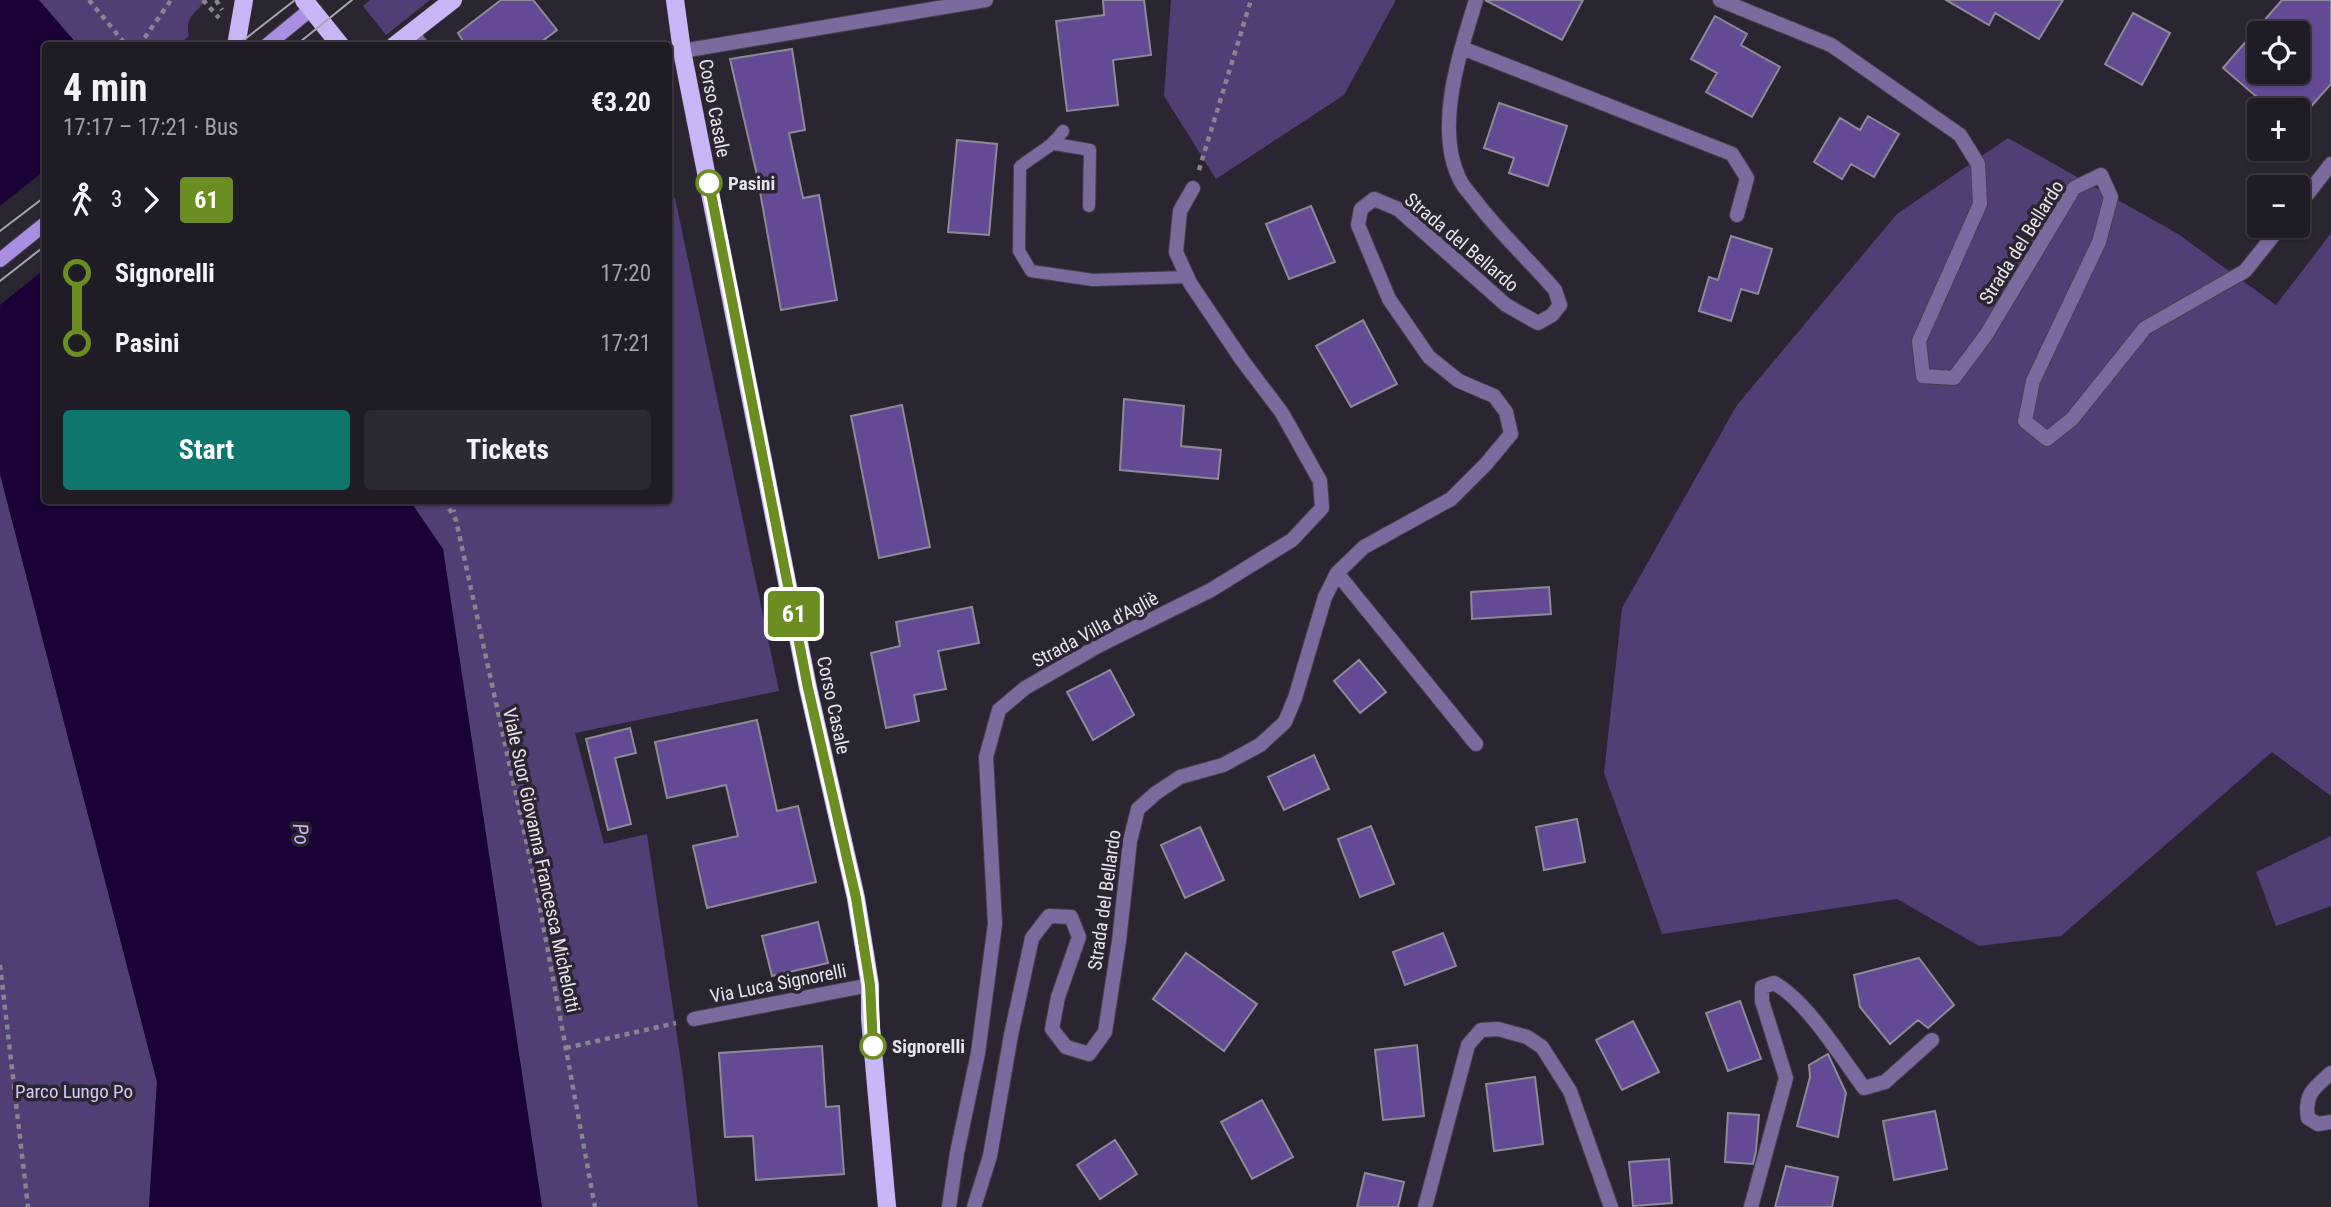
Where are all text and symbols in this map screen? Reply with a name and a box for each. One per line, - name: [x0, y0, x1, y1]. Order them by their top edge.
- map controls: [2247, 21, 2310, 238]
- button: locate: [2247, 21, 2310, 84]
- street label: Corso Casale: [694, 57, 735, 159]
- text: 4 min: [63, 66, 147, 110]
- text: €3.20: [591, 87, 651, 117]
- button: +: [2247, 98, 2310, 161]
- text: 17:17 – 17:21 · Bus: [63, 114, 239, 141]
- marker: Pasini: [696, 170, 722, 196]
- place label: Pasini: [728, 172, 775, 195]
- button: −: [2247, 175, 2310, 238]
- street label: Strada del Bellardo: [1974, 176, 2069, 308]
- icon: walk: [63, 181, 101, 219]
- icon: forward: [132, 181, 170, 219]
- text: 3: [111, 186, 122, 213]
- text: 61: [194, 186, 219, 214]
- street label: Strada del Bellardo: [1400, 188, 1523, 297]
- text: Signorelli: [115, 258, 215, 288]
- text: 17:20: [600, 260, 651, 287]
- text: Pasini: [115, 328, 180, 358]
- text: 17:21: [600, 330, 651, 357]
- button: Start: [63, 410, 350, 490]
- button: Tickets: [364, 410, 651, 490]
- street label: Strada Villa d'Agliè: [1028, 586, 1162, 672]
- line badge: 61: [762, 591, 826, 637]
- text: 61: [782, 600, 806, 628]
- street label: Corso Casale: [812, 654, 855, 756]
- street label: Viale Suor Giovanna Francesca Michelotti: [498, 706, 585, 1014]
- water label: Po: [288, 822, 314, 846]
- street label: Strada del Bellardo: [1083, 828, 1126, 972]
- street label: Via Luca Signorelli: [708, 959, 848, 1008]
- marker: Signorelli: [860, 1033, 886, 1059]
- place label: Signorelli: [892, 1035, 965, 1058]
- park label: Parco Lungo Po: [15, 1080, 133, 1103]

